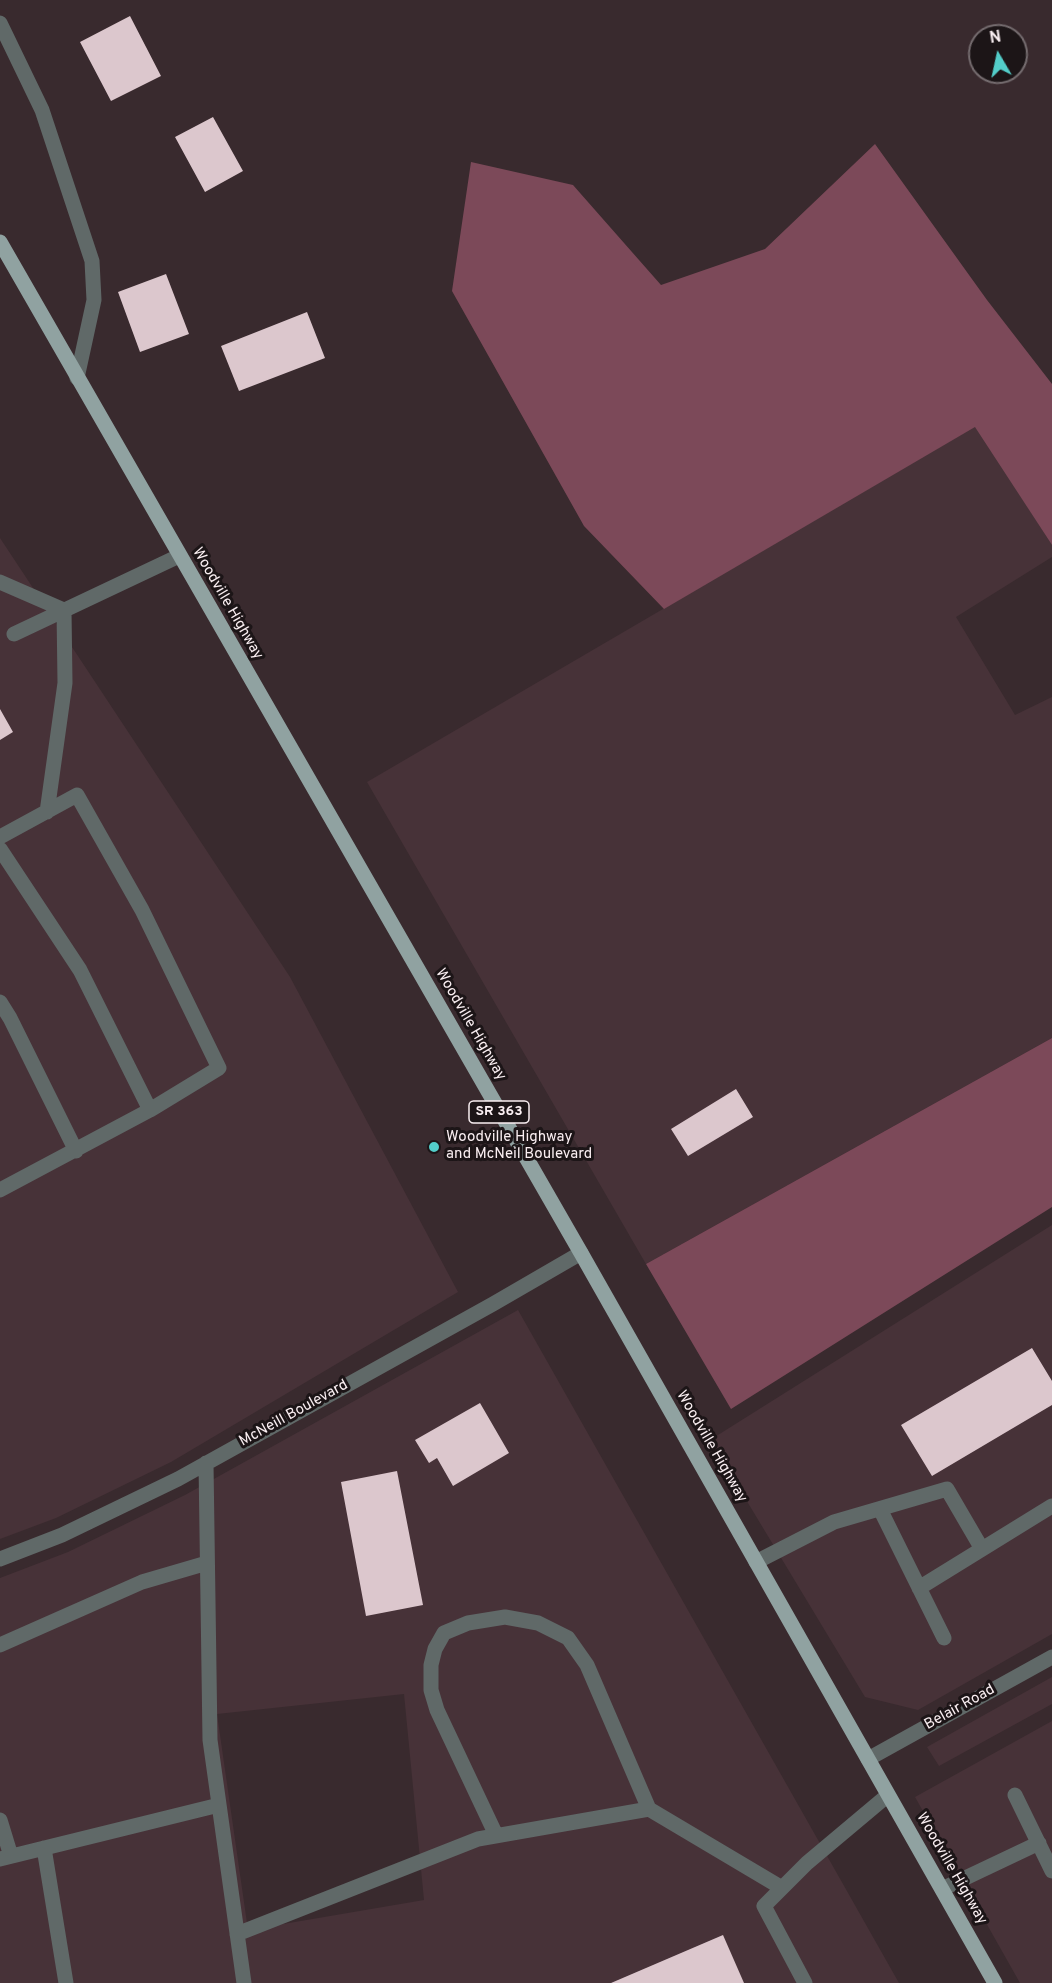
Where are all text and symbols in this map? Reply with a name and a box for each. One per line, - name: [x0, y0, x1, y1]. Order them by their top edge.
- north arrow: [968, 24, 1028, 84]
- text: N: [988, 27, 1003, 49]
- street label: Woodville Highway: [188, 545, 266, 663]
- street label: Woodville Highway: [431, 966, 509, 1084]
- road number: SR 363: [469, 1101, 529, 1123]
- place label: Woodville Highway and McNeil Boulevard: [446, 1129, 592, 1164]
- marker: Woodville Highway and McNeil Boulevard: [427, 1140, 441, 1154]
- street label: McNeill Boulevard: [237, 1377, 351, 1451]
- street label: Woodville Highway: [672, 1388, 750, 1506]
- street label: Belair Road: [922, 1681, 998, 1735]
- street label: Woodville Highway: [912, 1810, 990, 1928]

